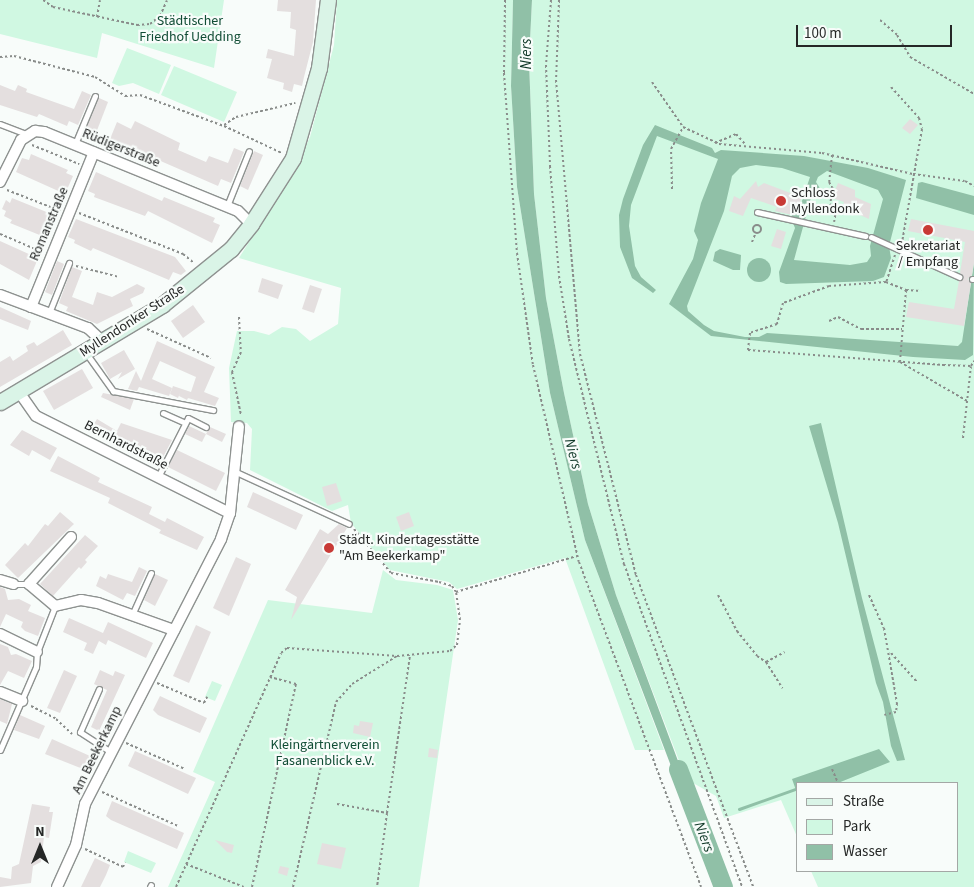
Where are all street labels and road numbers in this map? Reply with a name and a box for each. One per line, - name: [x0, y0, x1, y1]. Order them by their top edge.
- street label: Rüdigerstraße: [80, 125, 162, 171]
- street label: Romanstraße: [26, 185, 72, 263]
- street label: Myllendonker Straße: [77, 281, 187, 361]
- street label: Bernhardstraße: [81, 417, 171, 473]
- street label: Am Beekerkamp: [68, 703, 126, 797]

